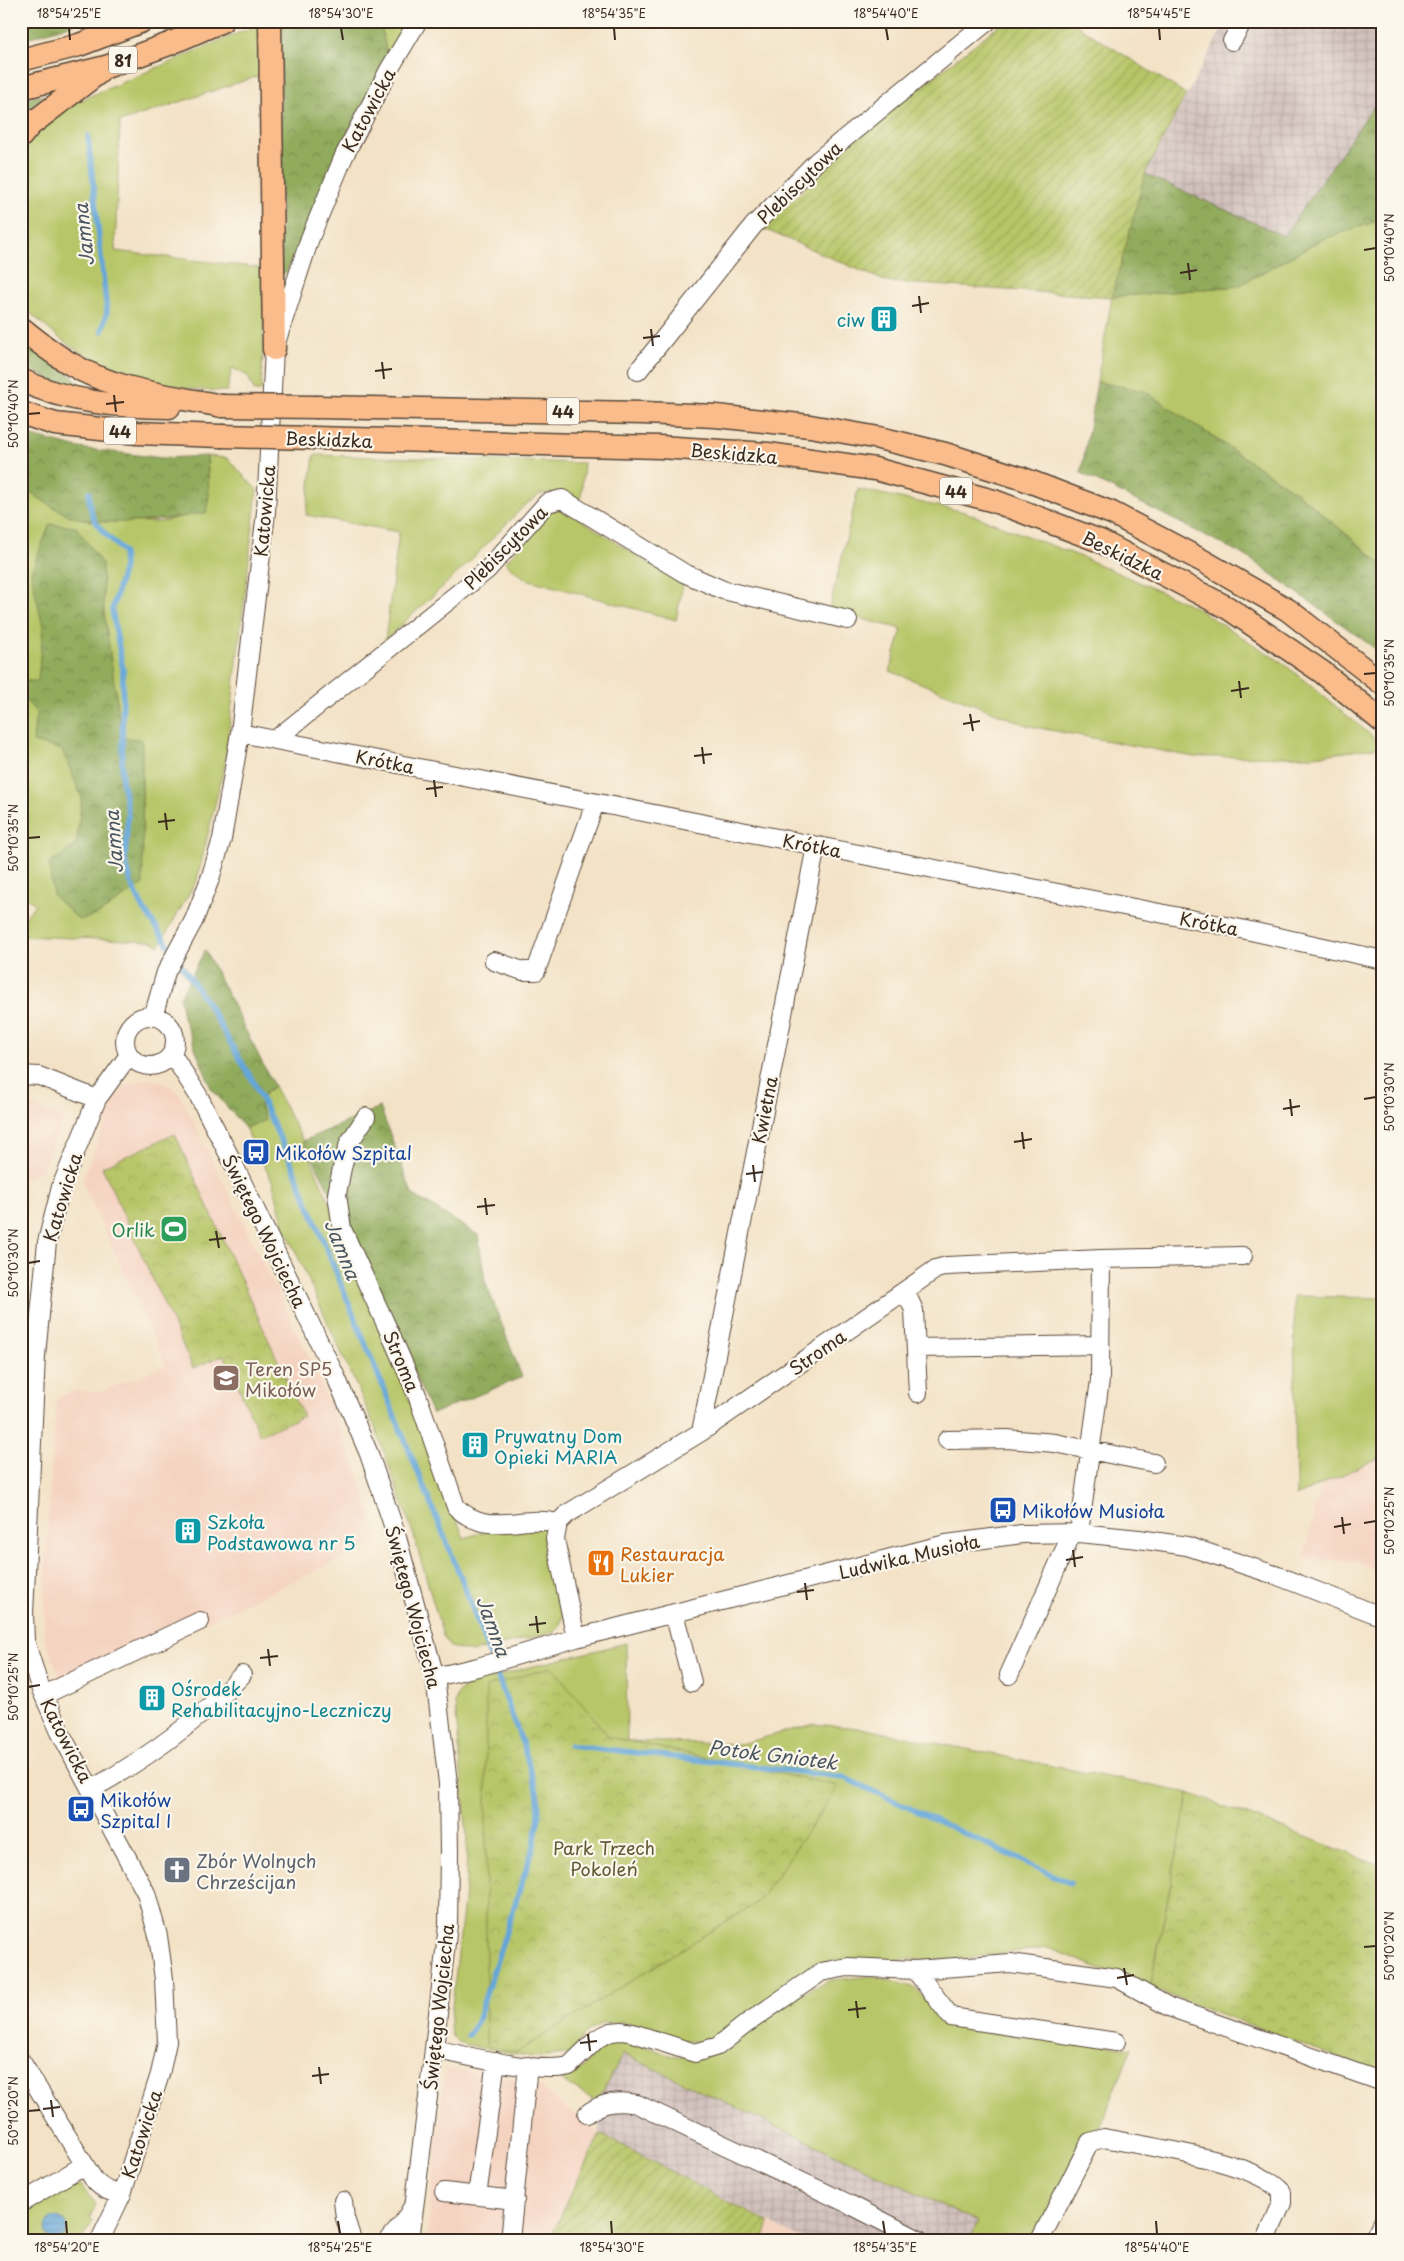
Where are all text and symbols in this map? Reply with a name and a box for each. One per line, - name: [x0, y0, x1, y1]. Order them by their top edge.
- text: 18°54'25"E: [37, 4, 101, 22]
- text: 18°54'30"E: [308, 4, 374, 22]
- text: 18°54'35"E: [582, 4, 646, 22]
- text: 18°54'40"E: [854, 4, 918, 22]
- text: 18°54'45"E: [1127, 4, 1191, 22]
- road number: 81: [109, 46, 137, 74]
- street label: Katowicka: [334, 62, 402, 157]
- street label: Plebiscytowa: [750, 134, 848, 230]
- water label: Jamna: [66, 201, 100, 268]
- text: 50°10'40"N: [1380, 213, 1398, 283]
- building icon: ciw: [869, 304, 899, 334]
- place label: ciw: [837, 306, 865, 333]
- text: 50°10'40"N: [4, 379, 22, 449]
- road number: 44: [547, 398, 579, 424]
- road number: 44: [104, 418, 136, 444]
- street label: Beskidzka: [285, 424, 374, 454]
- street label: Beskidzka: [689, 436, 780, 470]
- street label: Katowicka: [247, 463, 282, 558]
- road number: 44: [940, 478, 972, 504]
- street label: Plebiscytowa: [457, 498, 554, 595]
- street label: Beskidzka: [1078, 524, 1169, 587]
- text: 50°10'35"N: [1380, 639, 1398, 707]
- street label: Krótka: [353, 742, 417, 780]
- text: 50°10'35"N: [4, 804, 22, 872]
- water label: Jamna: [97, 808, 129, 874]
- street label: Krótka: [780, 826, 844, 864]
- street label: Krótka: [1177, 904, 1241, 942]
- text: 50°10'30"N: [1380, 1062, 1398, 1132]
- street label: Kwietna: [744, 1073, 784, 1146]
- bus stop icon: Mikołów Szpital: [241, 1137, 271, 1167]
- place label: Mikołów Szpital: [275, 1139, 412, 1166]
- street label: Katowicka: [36, 1148, 89, 1245]
- street label: Świętego Wojciecha: [216, 1150, 314, 1313]
- sports icon: Orlik: [159, 1214, 189, 1244]
- water label: Jamna: [318, 1214, 368, 1285]
- place label: Orlik: [112, 1216, 155, 1243]
- text: 50°10'30"N: [4, 1228, 22, 1298]
- street label: Stroma: [783, 1322, 852, 1382]
- street label: Stroma: [377, 1326, 427, 1397]
- place label: Teren SP5 Mikołów: [245, 1355, 332, 1403]
- school or university icon: Teren SP5 Mikołów: [211, 1363, 241, 1393]
- place label: Prywatny Dom Opieki MARIA: [494, 1422, 623, 1470]
- building icon: Prywatny Dom Opieki MARIA: [460, 1430, 490, 1460]
- text: 50°10'25"N: [1380, 1487, 1398, 1555]
- bus stop icon: Mikołów Musioła: [988, 1495, 1018, 1525]
- place label: Mikołów Musioła: [1022, 1497, 1165, 1524]
- place label: Szkoła Podstawowa nr 5: [207, 1508, 356, 1556]
- building icon: Szkoła Podstawowa nr 5: [173, 1516, 203, 1546]
- street label: Świętego Wojciecha: [379, 1523, 449, 1692]
- street label: Ludwika Musioła: [836, 1527, 983, 1585]
- place label: Restauracja Lukier: [620, 1540, 725, 1588]
- restaurant icon: Restauracja Lukier: [586, 1548, 616, 1578]
- water label: Jamna: [470, 1592, 518, 1662]
- text: 50°10'25"N: [4, 1653, 22, 1721]
- place label: Ośrodek Rehabilitacyjno-Leczniczy: [171, 1675, 392, 1723]
- building icon: Ośrodek Rehabilitacyjno-Leczniczy: [137, 1683, 167, 1713]
- street label: Katowicka: [34, 1693, 100, 1788]
- water label: Potok Gniotek: [707, 1732, 840, 1776]
- place label: Mikołów Szpital I: [100, 1786, 172, 1834]
- bus stop icon: Mikołów Szpital I: [66, 1794, 96, 1824]
- park label: Park Trzech Pokoleń: [553, 1834, 655, 1882]
- place label: Zbór Wolnych Chrześcijan: [196, 1847, 317, 1895]
- church icon: Zbór Wolnych Chrześcijan: [162, 1855, 192, 1885]
- text: 50°10'20"N: [1380, 1911, 1398, 1981]
- street label: Świętego Wojciecha: [416, 1922, 460, 2092]
- text: 50°10'20"N: [4, 2076, 22, 2146]
- street label: Katowicka: [114, 2085, 168, 2182]
- text: 18°54'20"E: [34, 2238, 100, 2256]
- text: 18°54'25"E: [308, 2238, 372, 2256]
- text: 18°54'30"E: [579, 2238, 645, 2256]
- text: 18°54'35"E: [853, 2238, 917, 2256]
- text: 18°54'40"E: [1125, 2238, 1189, 2256]

